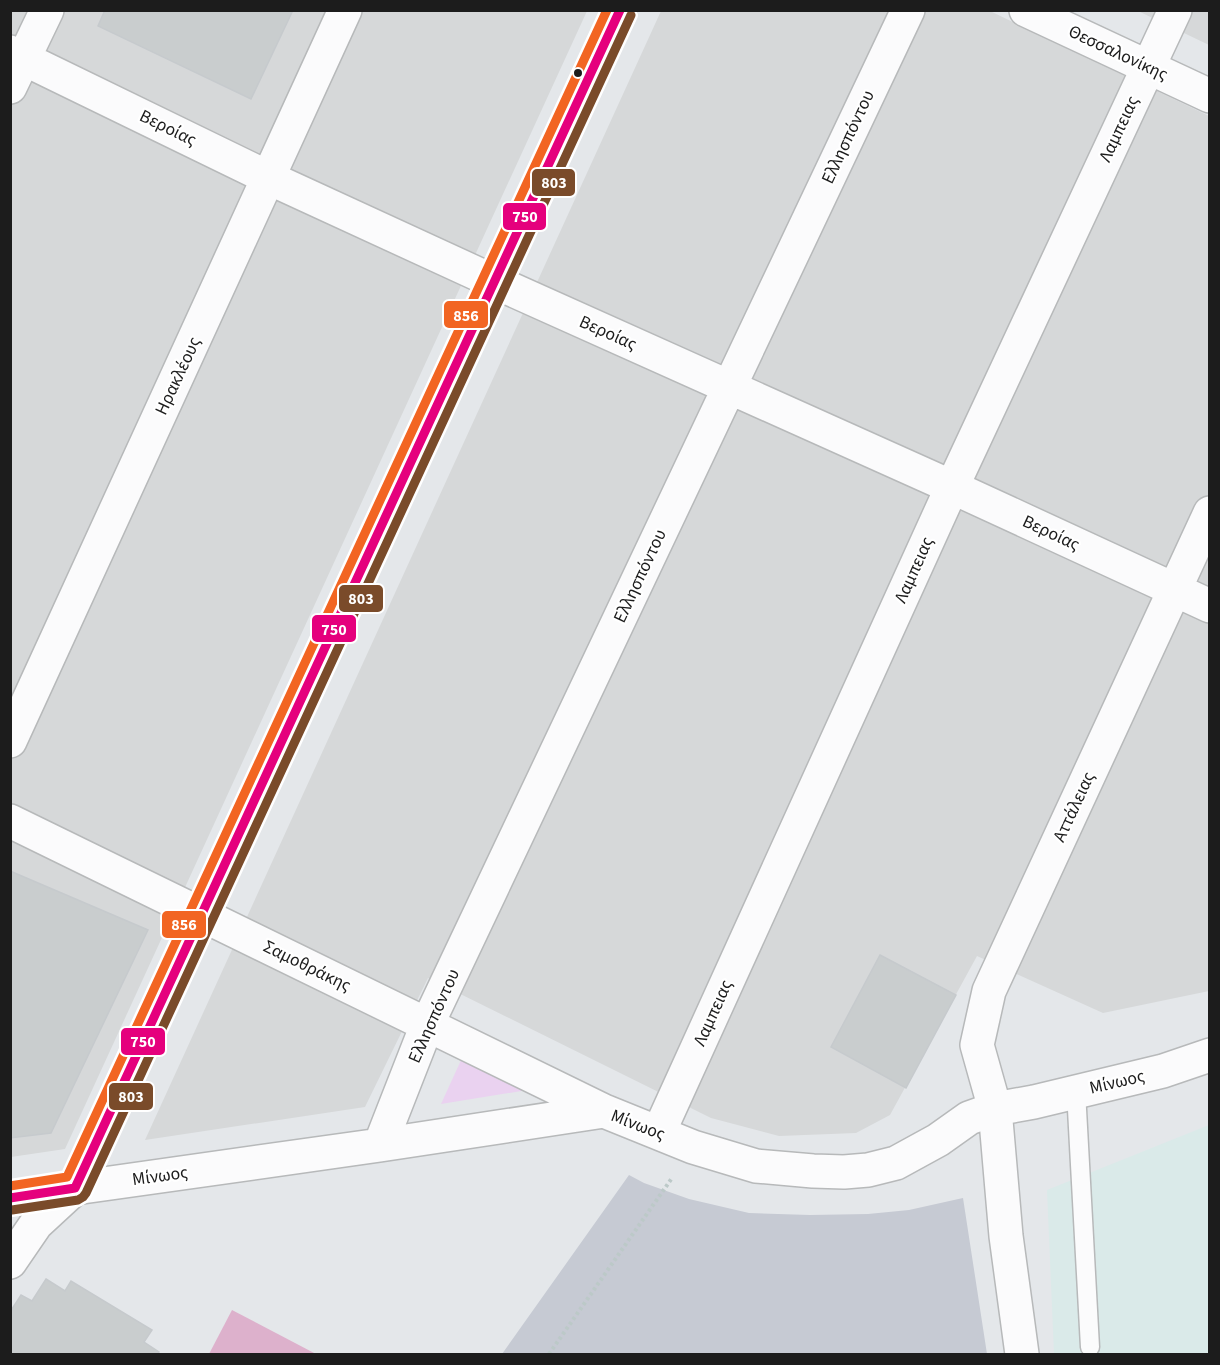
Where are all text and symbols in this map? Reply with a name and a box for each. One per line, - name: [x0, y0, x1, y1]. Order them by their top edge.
- street label: Θεσσαλονίκης: [1064, 19, 1172, 87]
- unlabelled marker: [572, 67, 584, 79]
- street label: Ελλησπόντου: [815, 86, 881, 188]
- street label: Λαμπειας: [1093, 92, 1145, 166]
- street label: Βεροίας: [135, 103, 201, 153]
- line badge: 803: [531, 168, 576, 197]
- text: 803: [541, 172, 567, 194]
- line badge: 750: [502, 202, 547, 231]
- text: 750: [512, 206, 538, 228]
- line badge: 856: [443, 300, 489, 329]
- text: 856: [453, 305, 479, 327]
- street label: Βεροίας: [575, 309, 641, 357]
- street label: Ηρακλέους: [149, 333, 207, 419]
- street label: Βεροίας: [1018, 509, 1084, 557]
- street label: Ελλησπόντου: [607, 525, 673, 627]
- street label: Λαμπειας: [888, 533, 940, 607]
- line badge: 803: [338, 584, 384, 613]
- text: 803: [348, 588, 374, 610]
- line badge: 750: [311, 614, 357, 643]
- text: 750: [321, 619, 347, 641]
- street label: Αττάλειας: [1047, 768, 1101, 846]
- line badge: 856: [161, 910, 207, 939]
- text: 856: [171, 914, 197, 936]
- street label: Σαμοθράκης: [259, 934, 355, 998]
- street label: Ελλησπόντου: [402, 965, 466, 1067]
- street label: Λαμπειας: [687, 976, 739, 1050]
- line badge: 750: [120, 1027, 166, 1056]
- text: 750: [130, 1031, 156, 1053]
- street label: Μίνωος: [1087, 1063, 1147, 1100]
- line badge: 803: [108, 1082, 154, 1111]
- text: 803: [118, 1086, 144, 1108]
- street label: Μίνωος: [607, 1103, 669, 1147]
- street label: Μίνωος: [131, 1160, 190, 1192]

